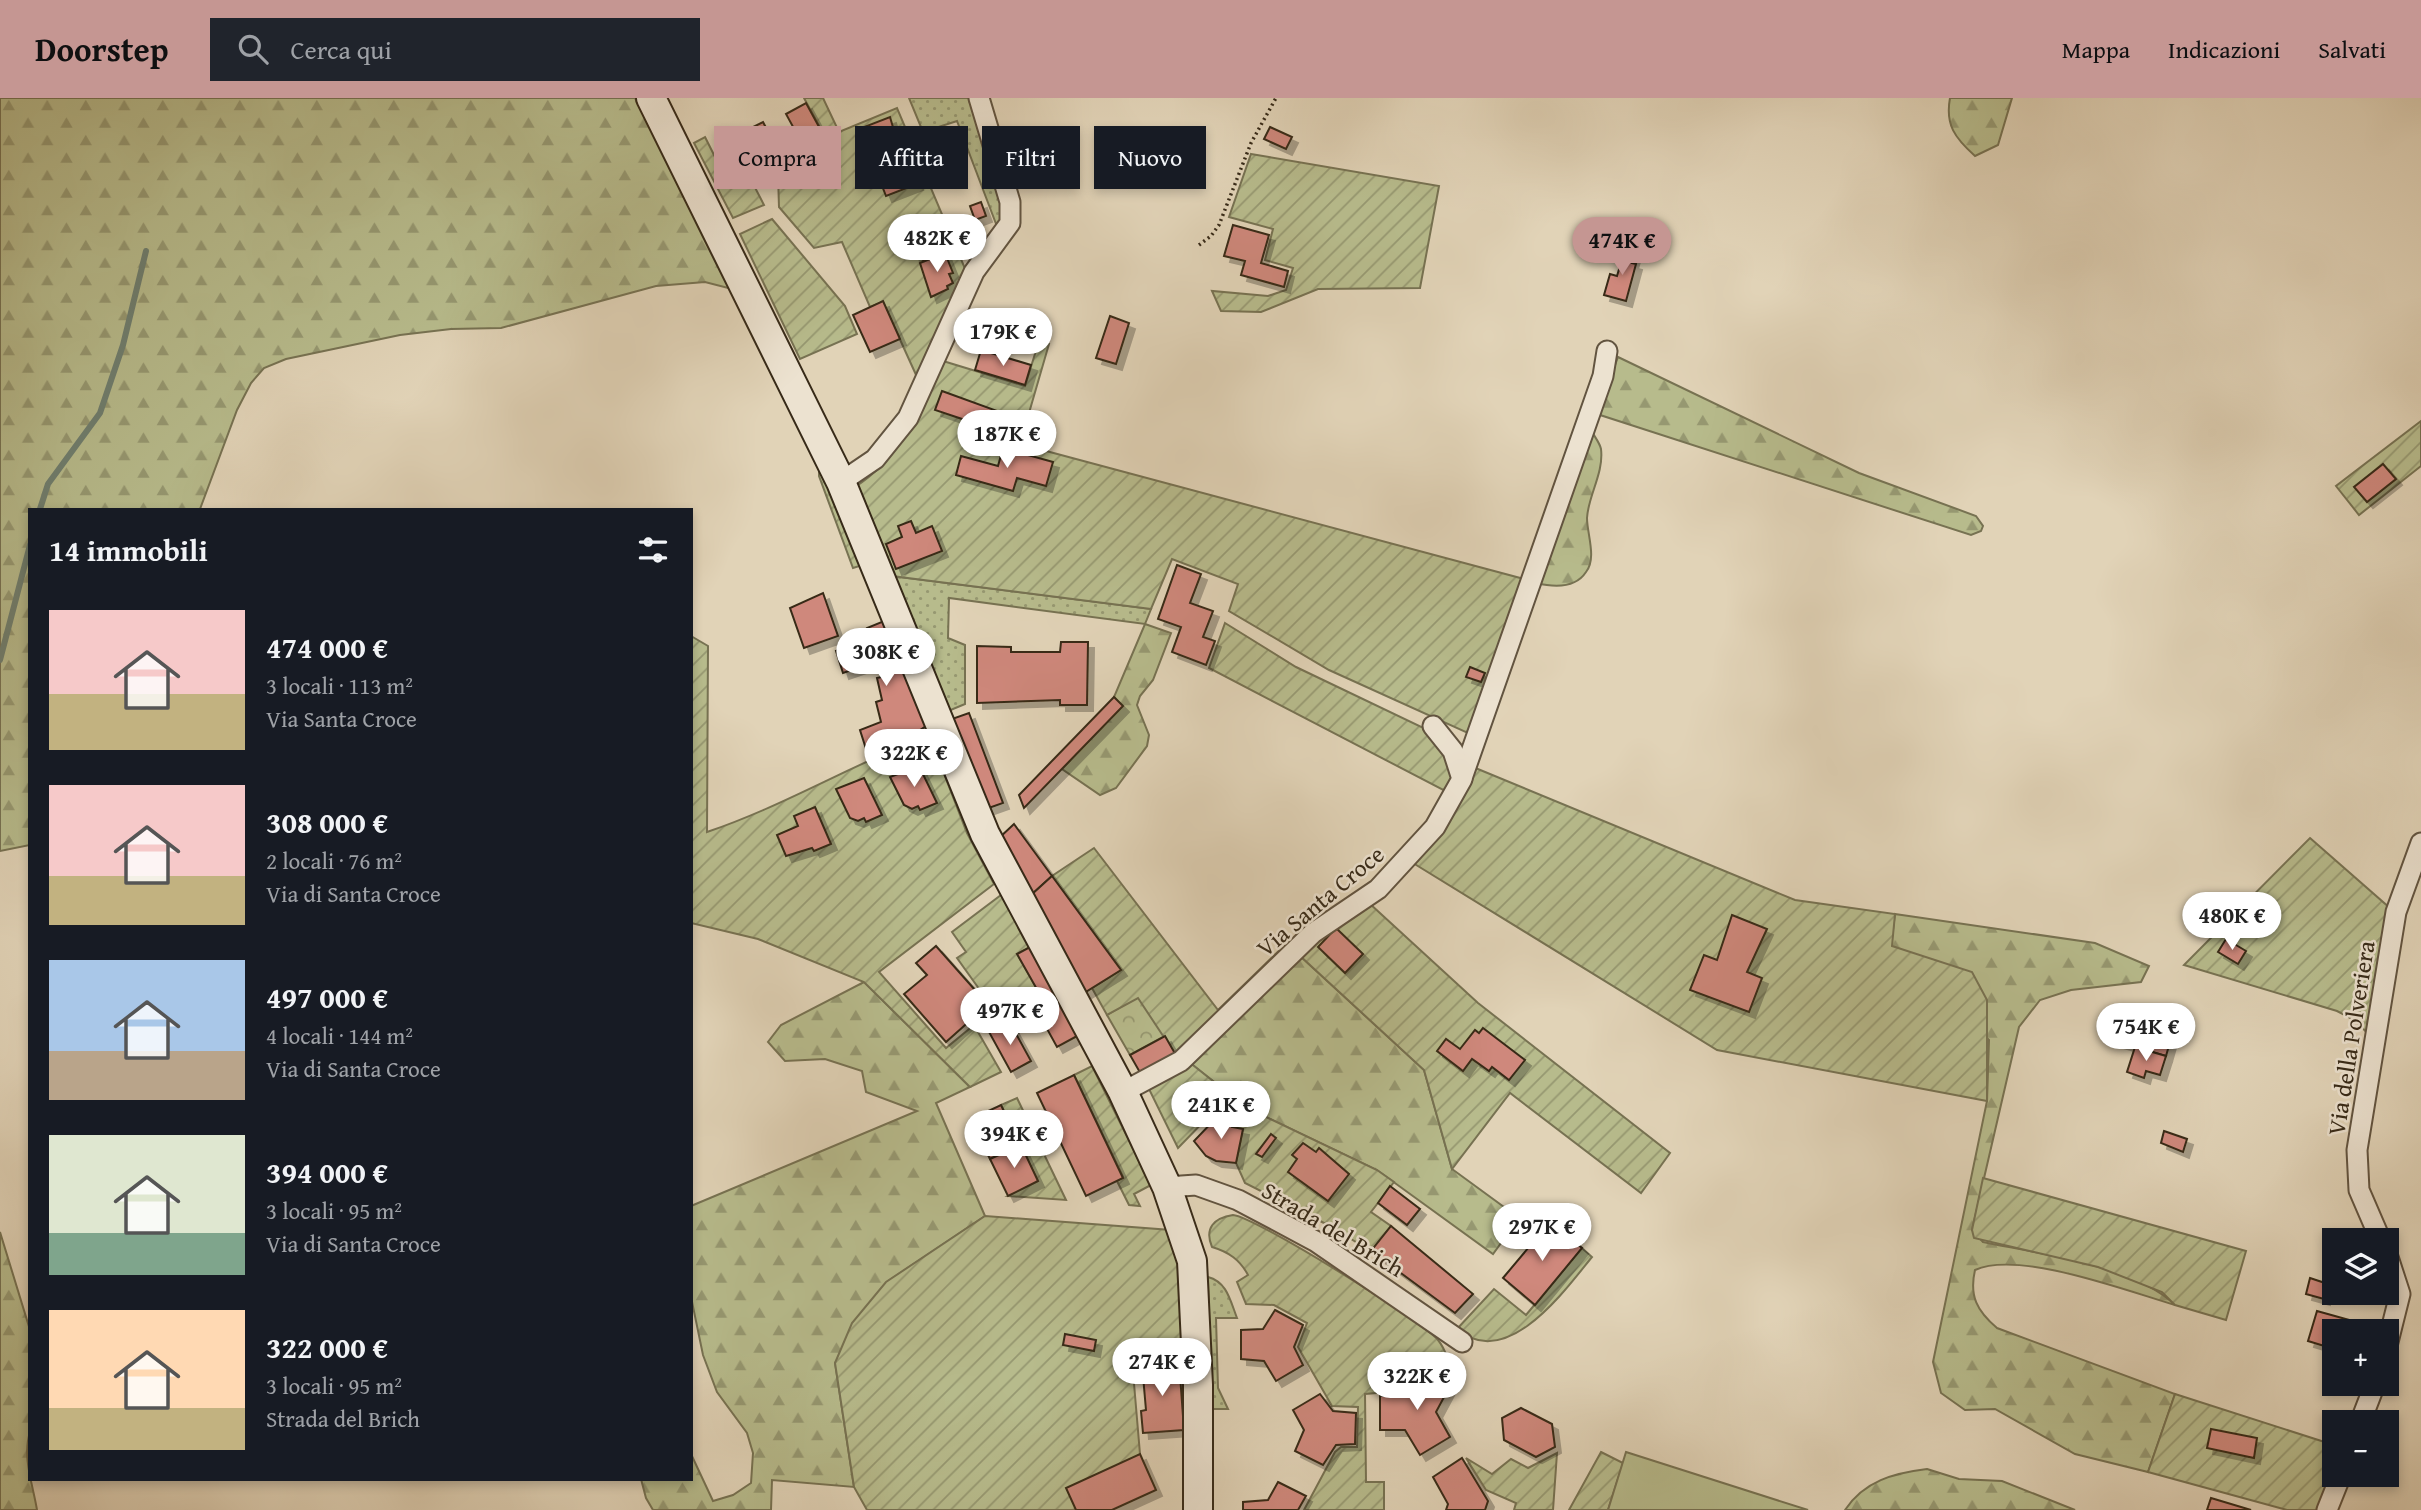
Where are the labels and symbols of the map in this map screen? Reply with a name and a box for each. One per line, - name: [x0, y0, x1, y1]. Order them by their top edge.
- pin: 482K €: [880, 214, 994, 274]
- pin: 474K €: [1565, 218, 1679, 277]
- pin: 179K €: [946, 308, 1060, 368]
- pin: 187K €: [950, 410, 1064, 470]
- pin: 308K €: [829, 628, 943, 688]
- pin: 322K €: [857, 730, 971, 789]
- street label: Via Santa Croce: [1248, 837, 1392, 965]
- pin: 480K €: [2175, 892, 2289, 952]
- street label: Via della Polveriera: [2318, 937, 2384, 1138]
- pin: 497K €: [953, 988, 1067, 1047]
- pin: 754K €: [2089, 1004, 2203, 1063]
- pin: 241K €: [1164, 1082, 1278, 1141]
- pin: 394K €: [957, 1110, 1071, 1170]
- street label: Strada del Brich: [1255, 1173, 1411, 1286]
- pin: 297K €: [1485, 1204, 1599, 1263]
- pin: 274K €: [1105, 1338, 1219, 1398]
- pin: 322K €: [1360, 1352, 1474, 1412]

